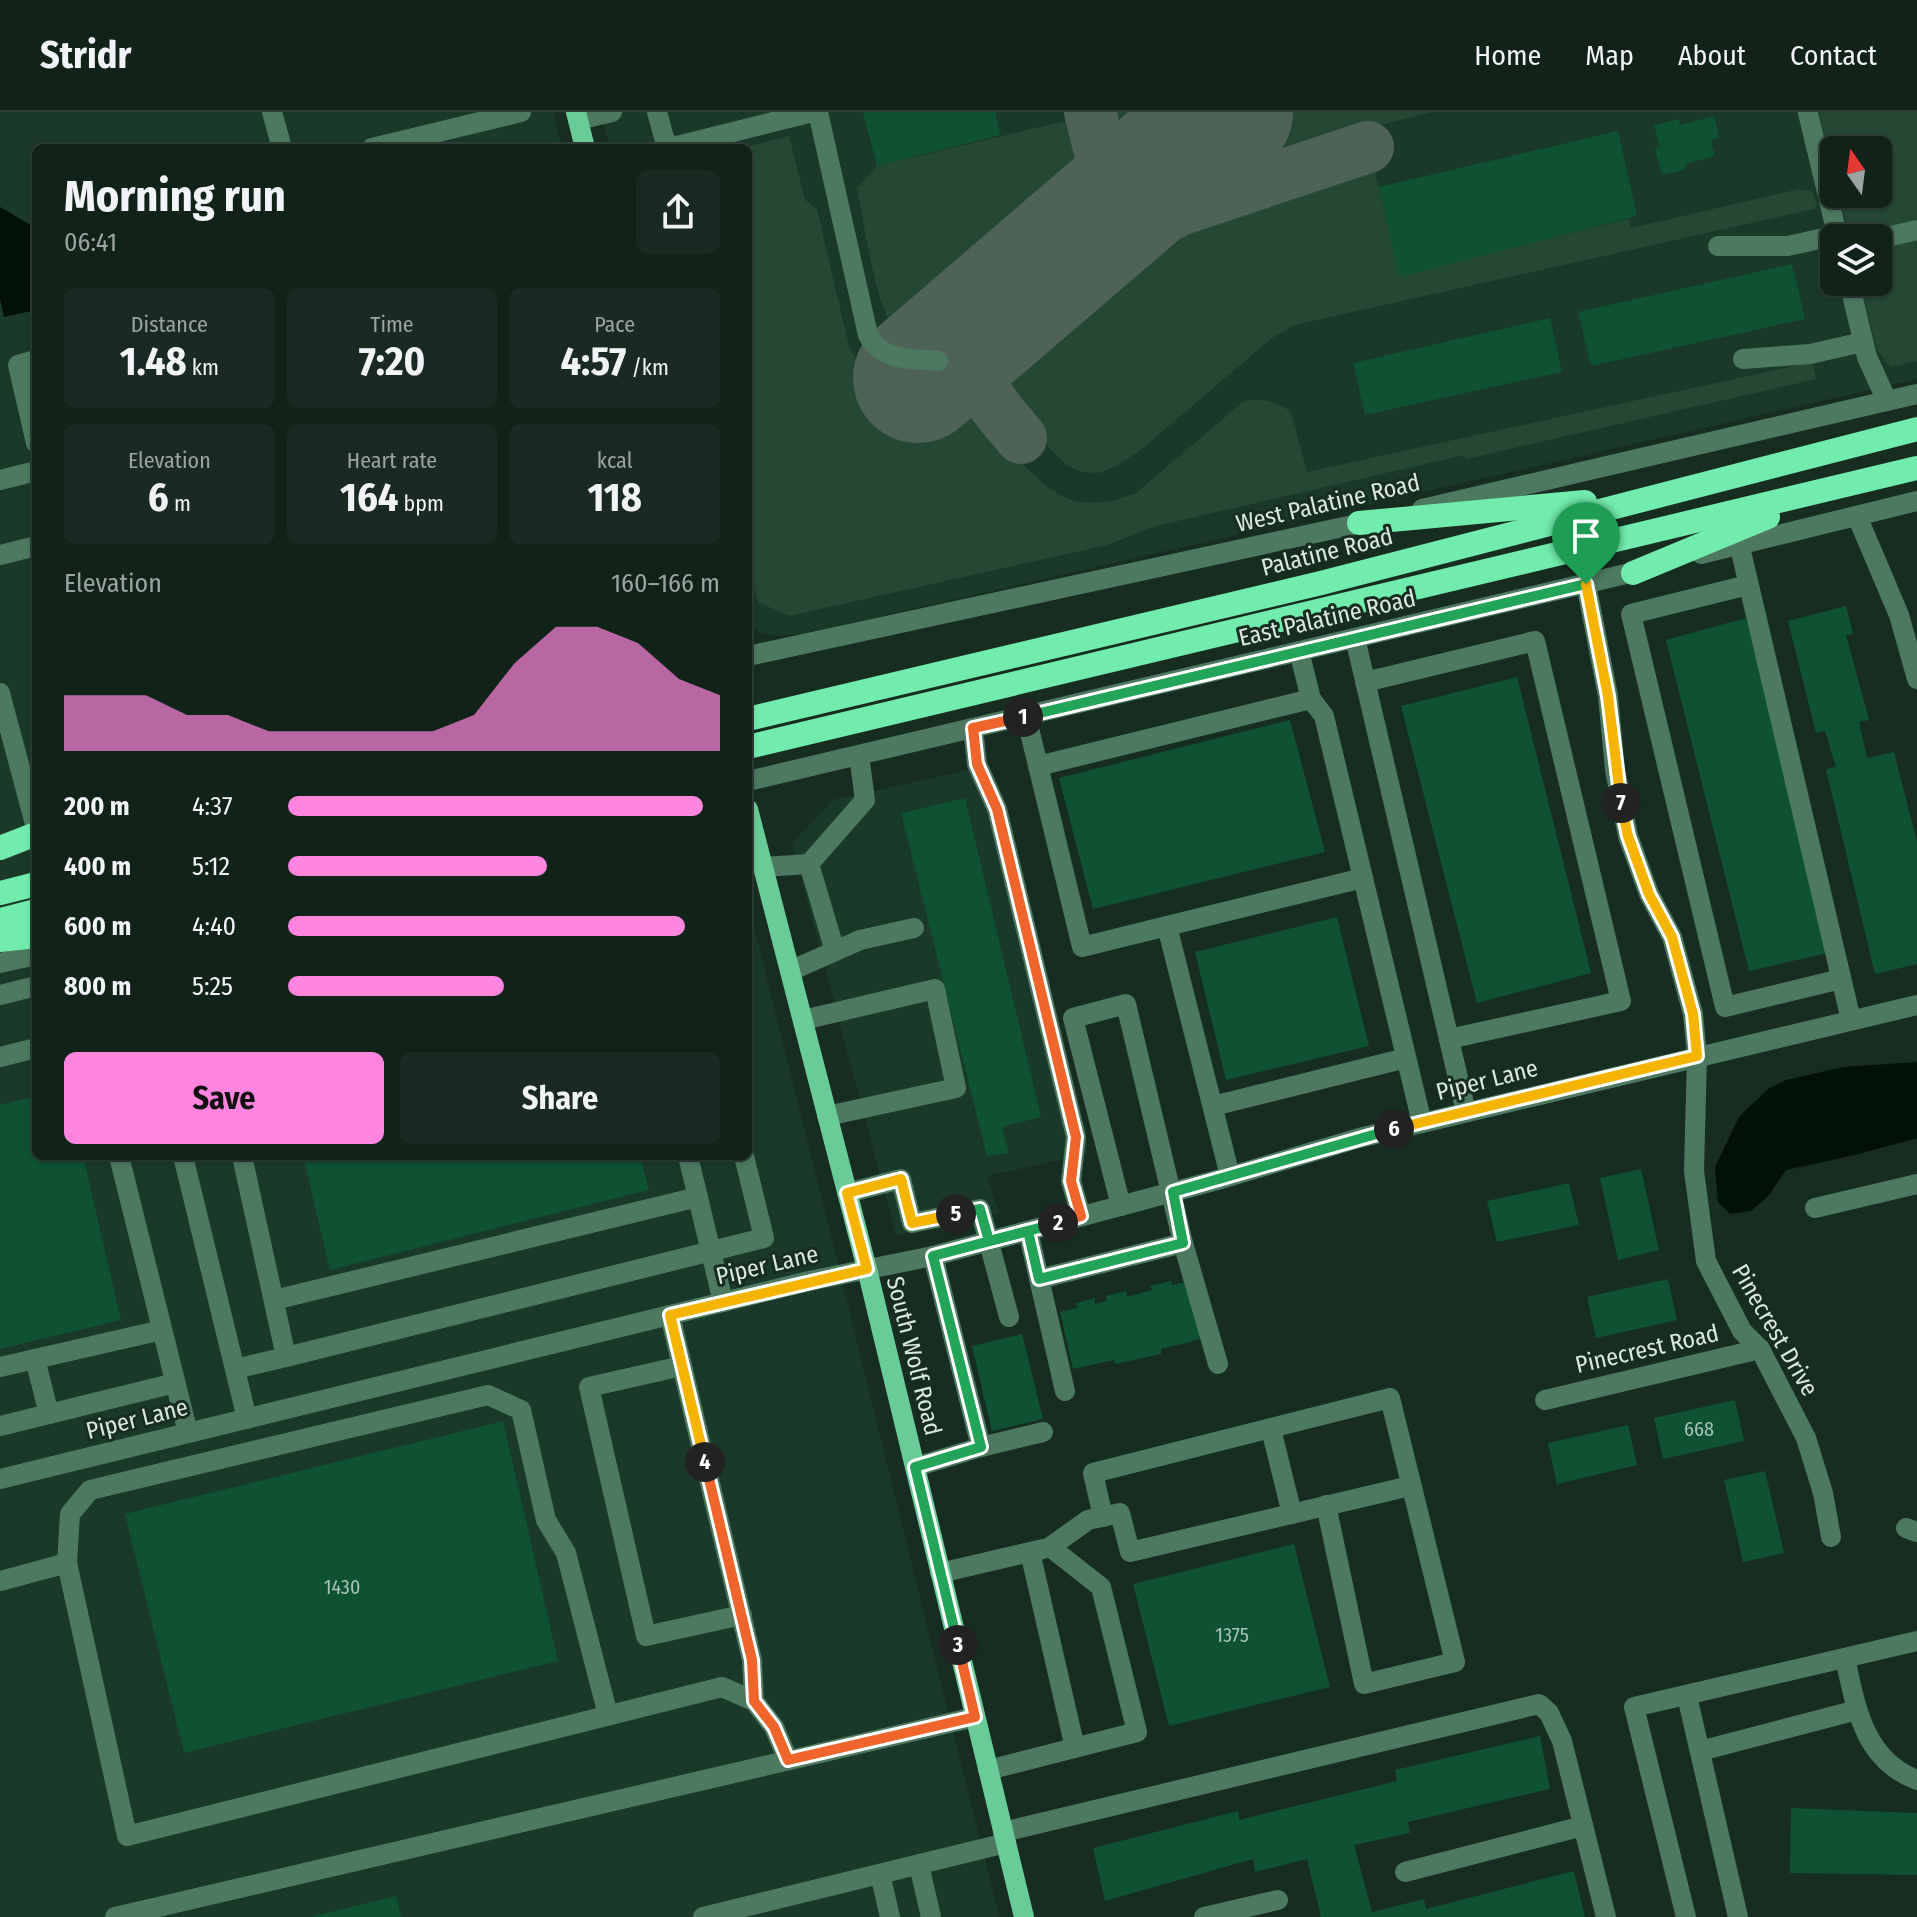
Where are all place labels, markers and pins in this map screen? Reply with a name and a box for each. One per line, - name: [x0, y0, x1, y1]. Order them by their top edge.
- pin: [1552, 502, 1620, 584]
- pin: 1: [1003, 697, 1043, 737]
- pin: 7: [1601, 783, 1641, 823]
- pin: 6: [1374, 1109, 1414, 1149]
- pin: 5: [936, 1194, 976, 1234]
- pin: 2: [1038, 1203, 1078, 1243]
- pin: 4: [685, 1442, 725, 1482]
- pin: 3: [938, 1625, 978, 1665]

